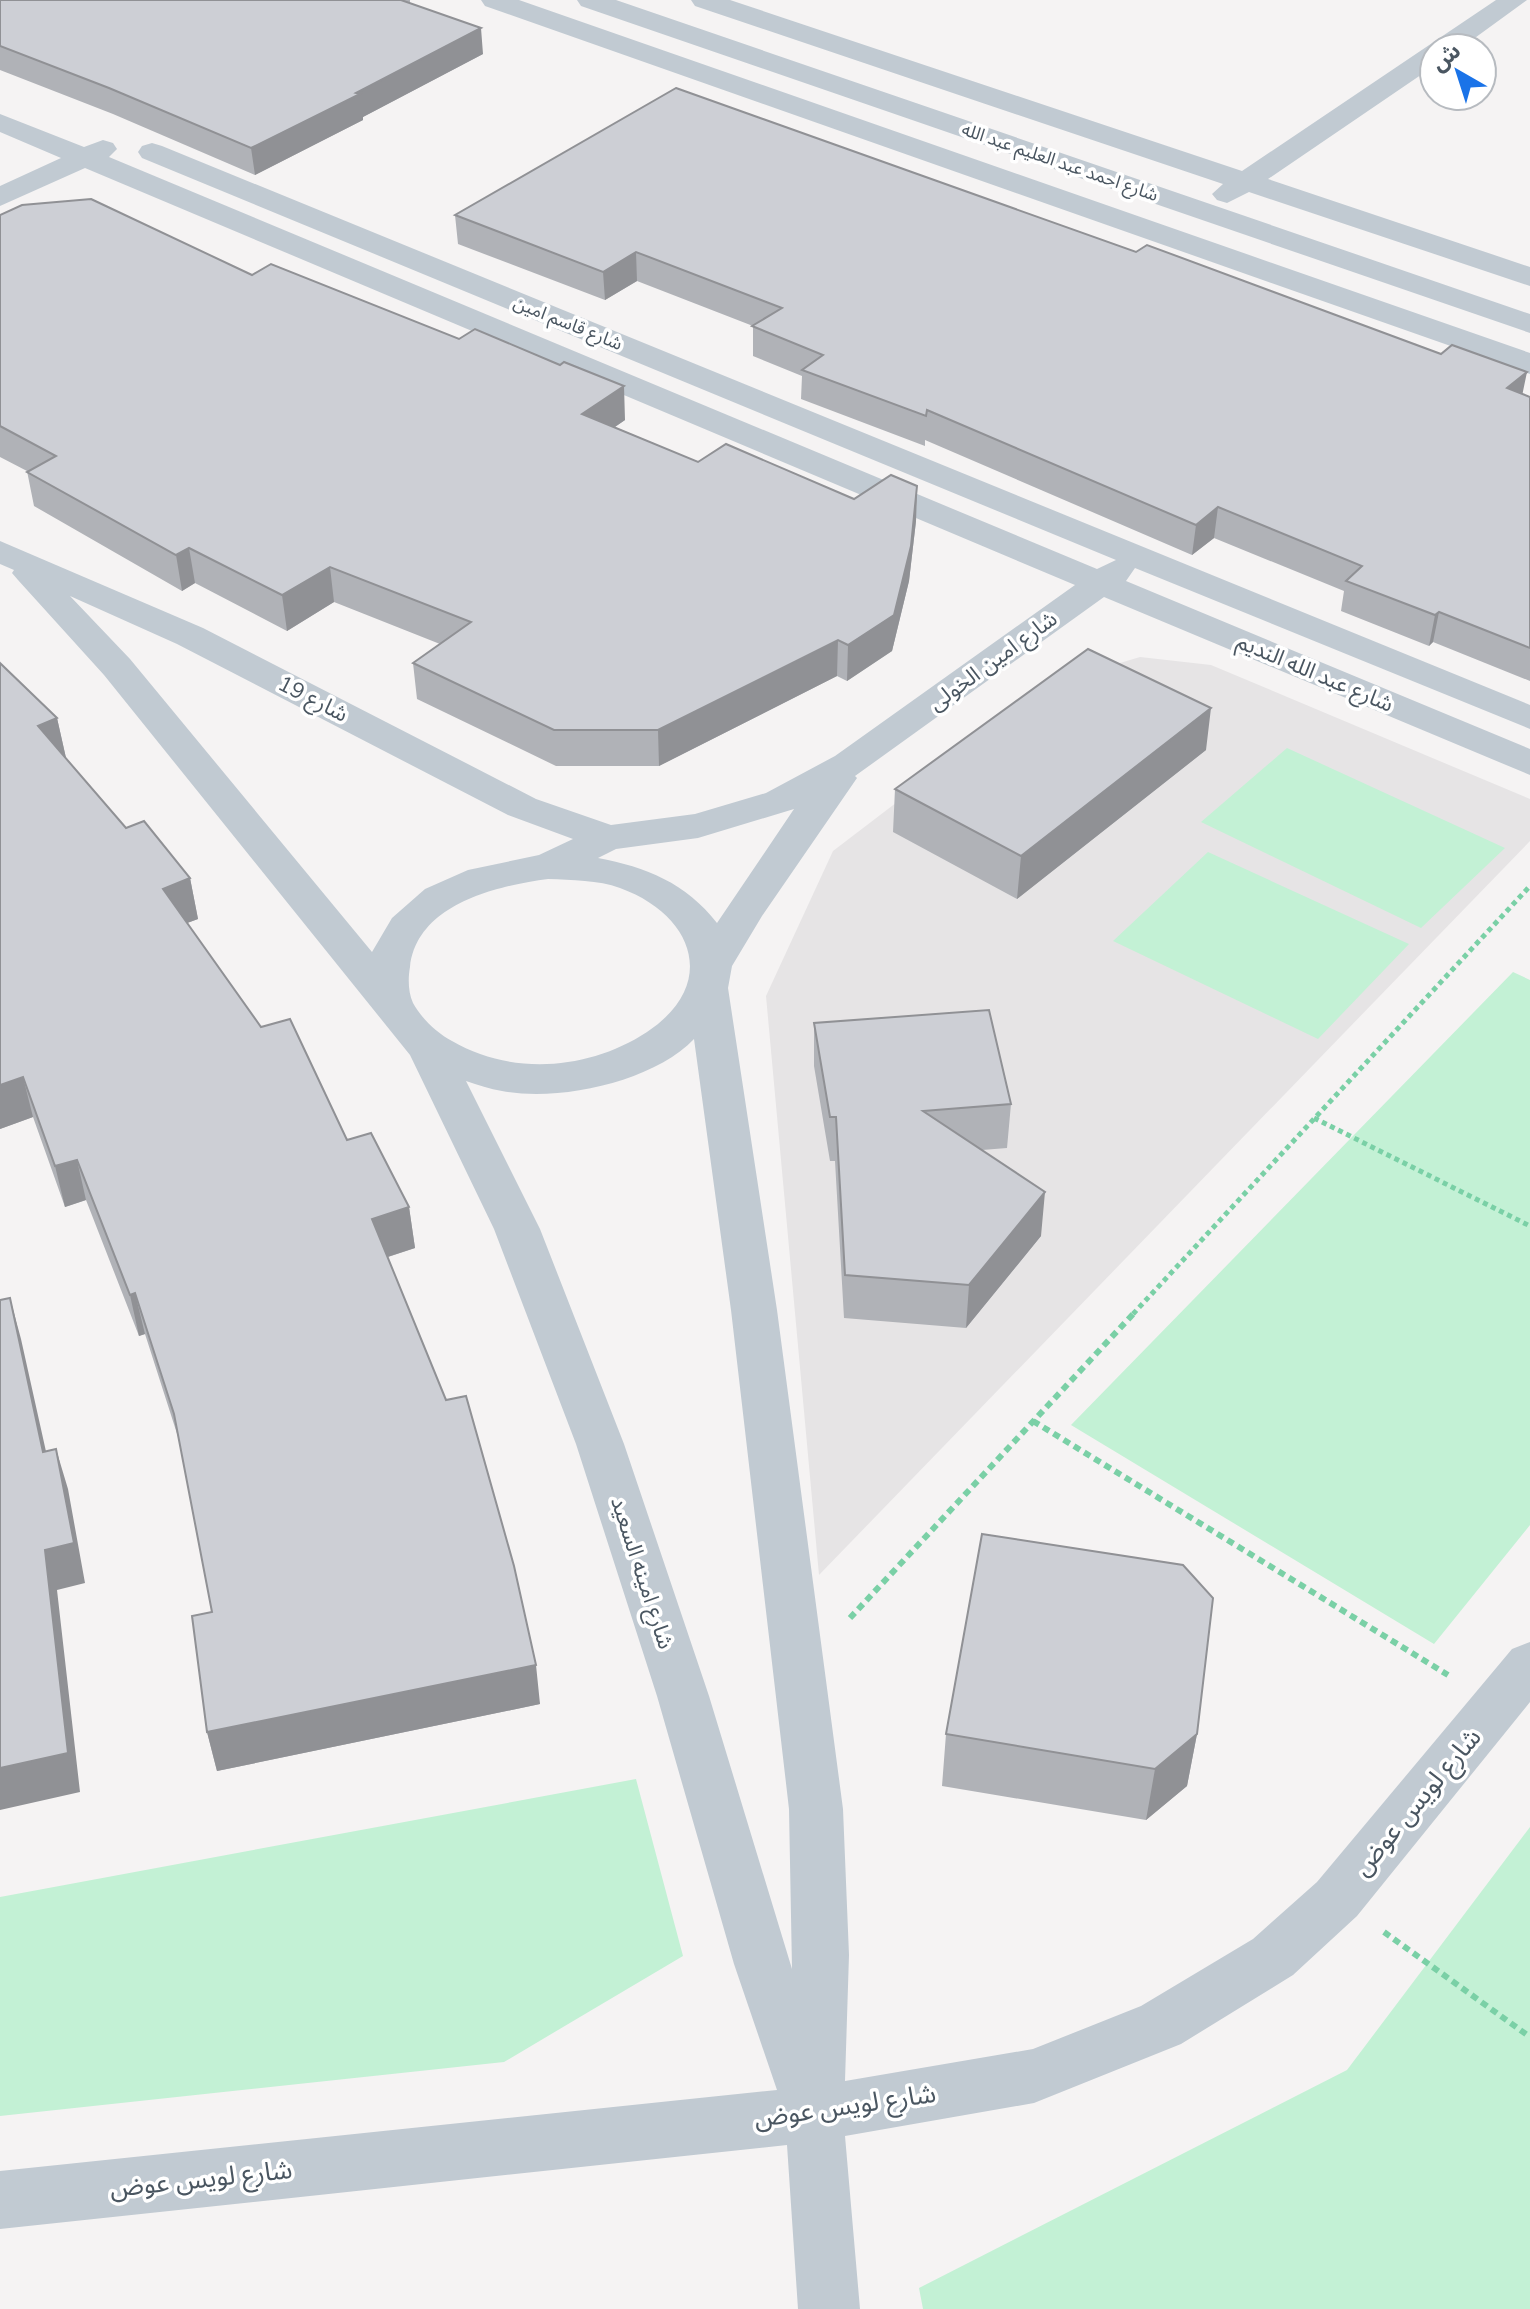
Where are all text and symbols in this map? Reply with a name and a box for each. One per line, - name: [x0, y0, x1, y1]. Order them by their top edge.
- north arrow: [1418, 32, 1498, 112]
- text: ش: [1425, 36, 1467, 78]
- street label: شارع احمد عبد العليم عبد الله: [958, 117, 1161, 209]
- street label: شارع قاسم امين: [509, 290, 626, 358]
- street label: شارع امين الخولى: [922, 604, 1064, 719]
- street label: شارع عبد الله النديم: [1232, 626, 1398, 720]
- street label: شارع 19: [272, 669, 353, 730]
- street label: شارع امينه السعيد: [602, 1493, 681, 1653]
- street label: شارع لويس عوض: [1345, 1721, 1490, 1884]
- street label: شارع لويس عوض: [752, 2076, 938, 2137]
- street label: شارع لويس عوض: [108, 2152, 294, 2207]

